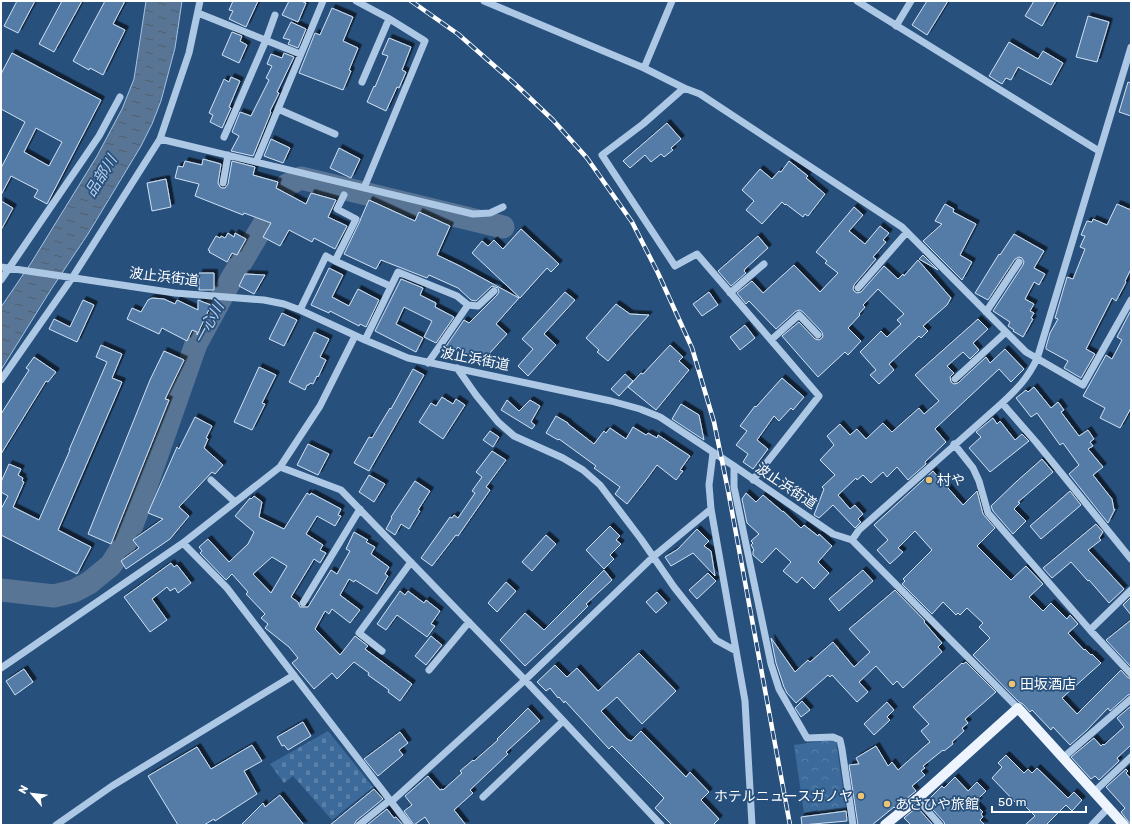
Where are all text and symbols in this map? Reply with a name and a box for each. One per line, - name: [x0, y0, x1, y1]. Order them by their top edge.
- water label: 品部川: [81, 150, 122, 200]
- street label: 波止浜街道: [128, 264, 200, 290]
- water label: 一心川: [190, 297, 229, 347]
- street label: 波止浜街道: [439, 344, 511, 374]
- street label: 波止浜街道: [752, 459, 820, 513]
- place label: 村や: [937, 472, 965, 489]
- marker: 村や: [924, 475, 934, 485]
- place label: 田坂酒店: [1020, 676, 1076, 693]
- marker: 田坂酒店: [1007, 679, 1017, 689]
- north arrow: [12, 774, 52, 814]
- text: N: [16, 783, 31, 796]
- place label: ホテルニュースガノヤ: [714, 788, 853, 805]
- scale bar: [992, 788, 1086, 814]
- marker: ホテルニュースガノヤ: [856, 791, 866, 801]
- text: 50 m: [998, 795, 1026, 809]
- place label: あさひや旅館: [895, 796, 979, 813]
- marker: あさひや旅館: [882, 799, 892, 809]

